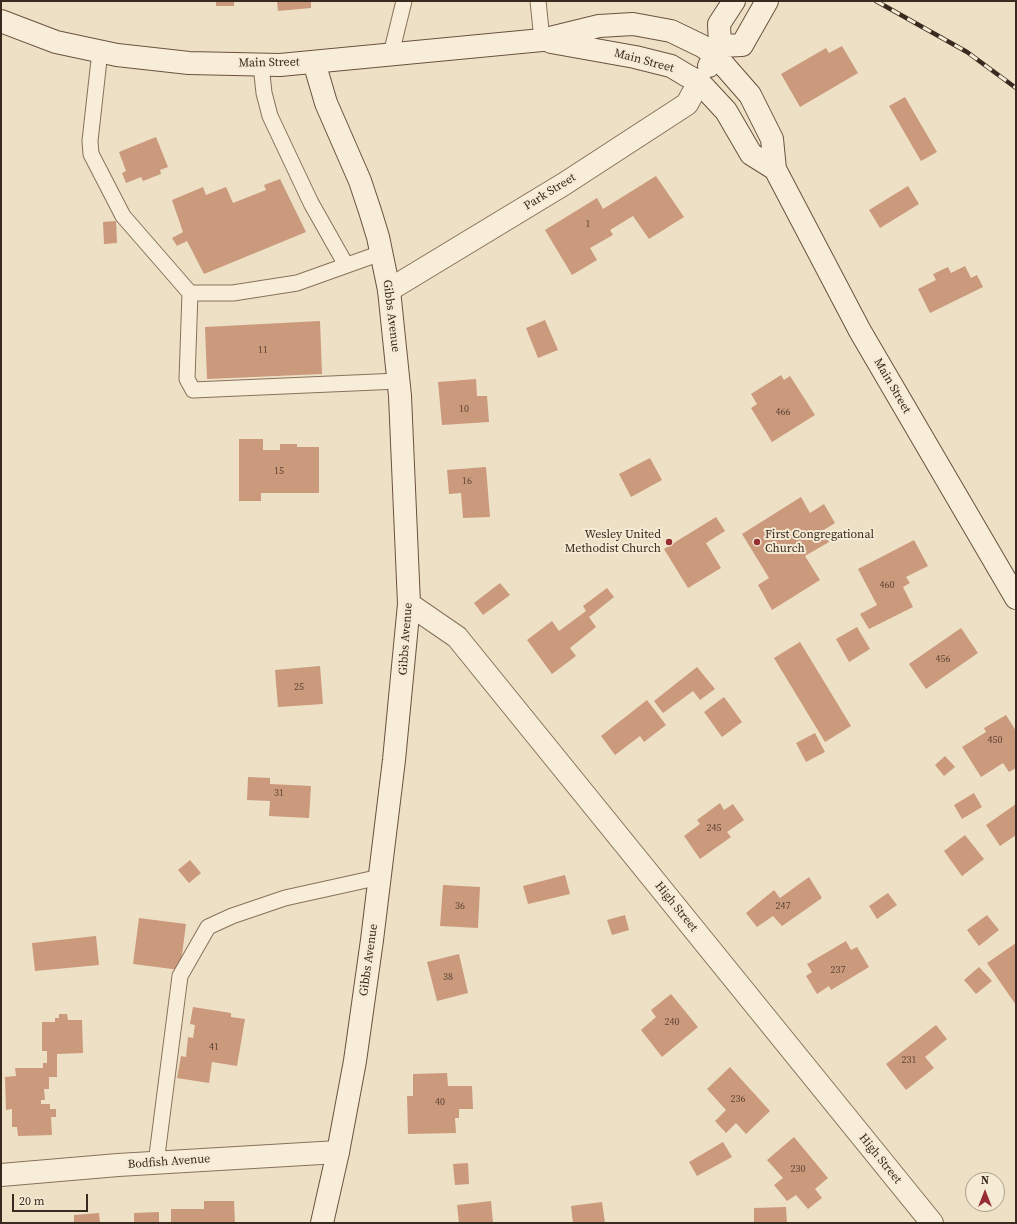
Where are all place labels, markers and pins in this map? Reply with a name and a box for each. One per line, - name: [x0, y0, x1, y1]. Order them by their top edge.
- place label: Wesley United Methodist Church: [565, 528, 661, 556]
- place label: First Congregational Church: [765, 528, 874, 556]
- marker: Wesley United Methodist Church: [664, 537, 674, 547]
- marker: First Congregational Church: [752, 537, 762, 547]

